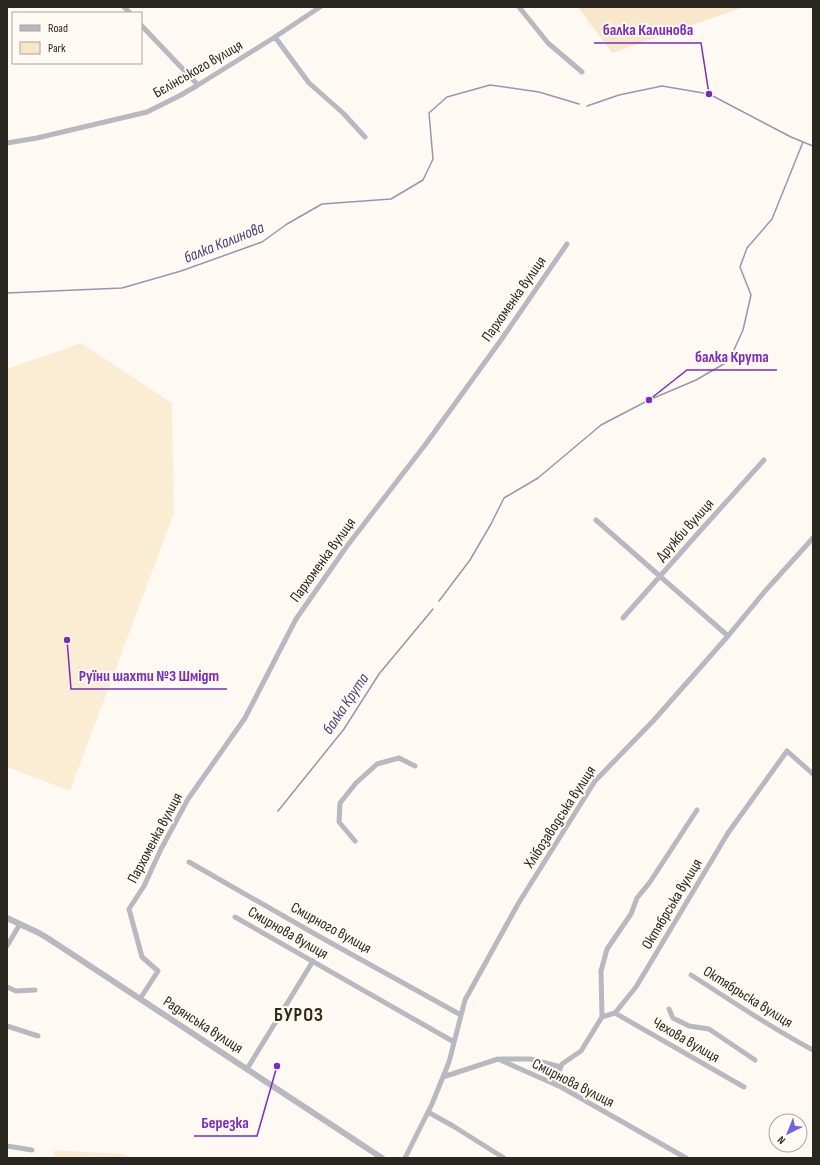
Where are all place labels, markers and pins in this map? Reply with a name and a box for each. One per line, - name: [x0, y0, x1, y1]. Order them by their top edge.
- callout: балка Калинова: [594, 15, 701, 43]
- callout: балка Крута: [687, 342, 777, 370]
- callout: Руїни шахти №3 Шмідт: [71, 661, 227, 689]
- callout: Березка: [194, 1108, 257, 1136]

